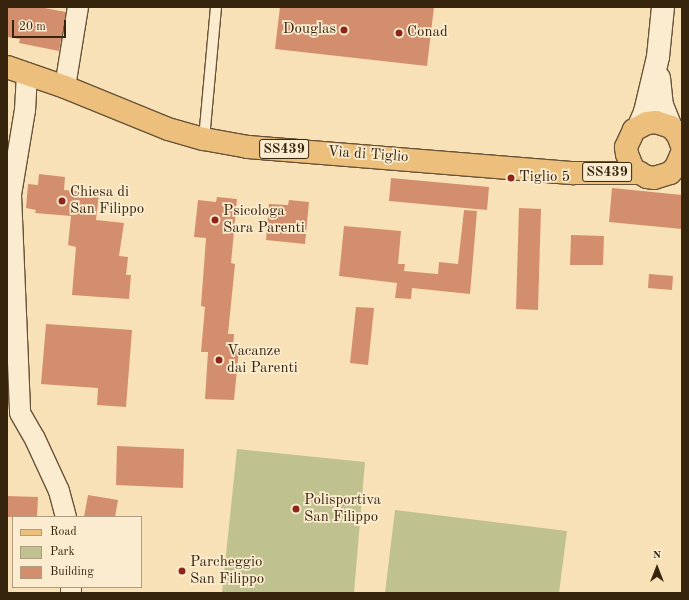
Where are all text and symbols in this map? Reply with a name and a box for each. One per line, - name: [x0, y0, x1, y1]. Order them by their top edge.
- scale bar: [14, 12, 68, 38]
- text: 20 m: [19, 21, 46, 33]
- place label: Douglas: [283, 21, 336, 39]
- place label: Conad: [407, 24, 448, 42]
- marker: Douglas: [339, 25, 349, 35]
- marker: Conad: [394, 28, 404, 38]
- road number: SS439: [259, 137, 309, 161]
- street label: Via di Tiglio: [327, 143, 409, 167]
- road number: SS439: [582, 160, 632, 184]
- place label: Tiglio 5: [519, 169, 570, 187]
- marker: Tiglio 5: [506, 173, 516, 183]
- place label: Chiesa di San Filippo: [70, 183, 144, 218]
- marker: Chiesa di San Filippo: [57, 196, 67, 206]
- place label: Psicologa Sara Parenti: [223, 202, 305, 237]
- marker: Psicologa Sara Parenti: [210, 215, 220, 225]
- place label: Vacanze dai Parenti: [227, 342, 298, 377]
- marker: Vacanze dai Parenti: [214, 355, 224, 365]
- place label: Polisportiva San Filippo: [304, 491, 381, 526]
- marker: Polisportiva San Filippo: [291, 504, 301, 514]
- legend: [12, 516, 142, 588]
- text: Road: [50, 526, 77, 538]
- text: Park: [50, 546, 75, 558]
- north arrow: [637, 548, 677, 588]
- text: N: [653, 550, 661, 561]
- place label: Parcheggio San Filippo: [190, 553, 264, 588]
- text: Building: [50, 566, 94, 578]
- marker: Parcheggio San Filippo: [177, 566, 187, 576]

